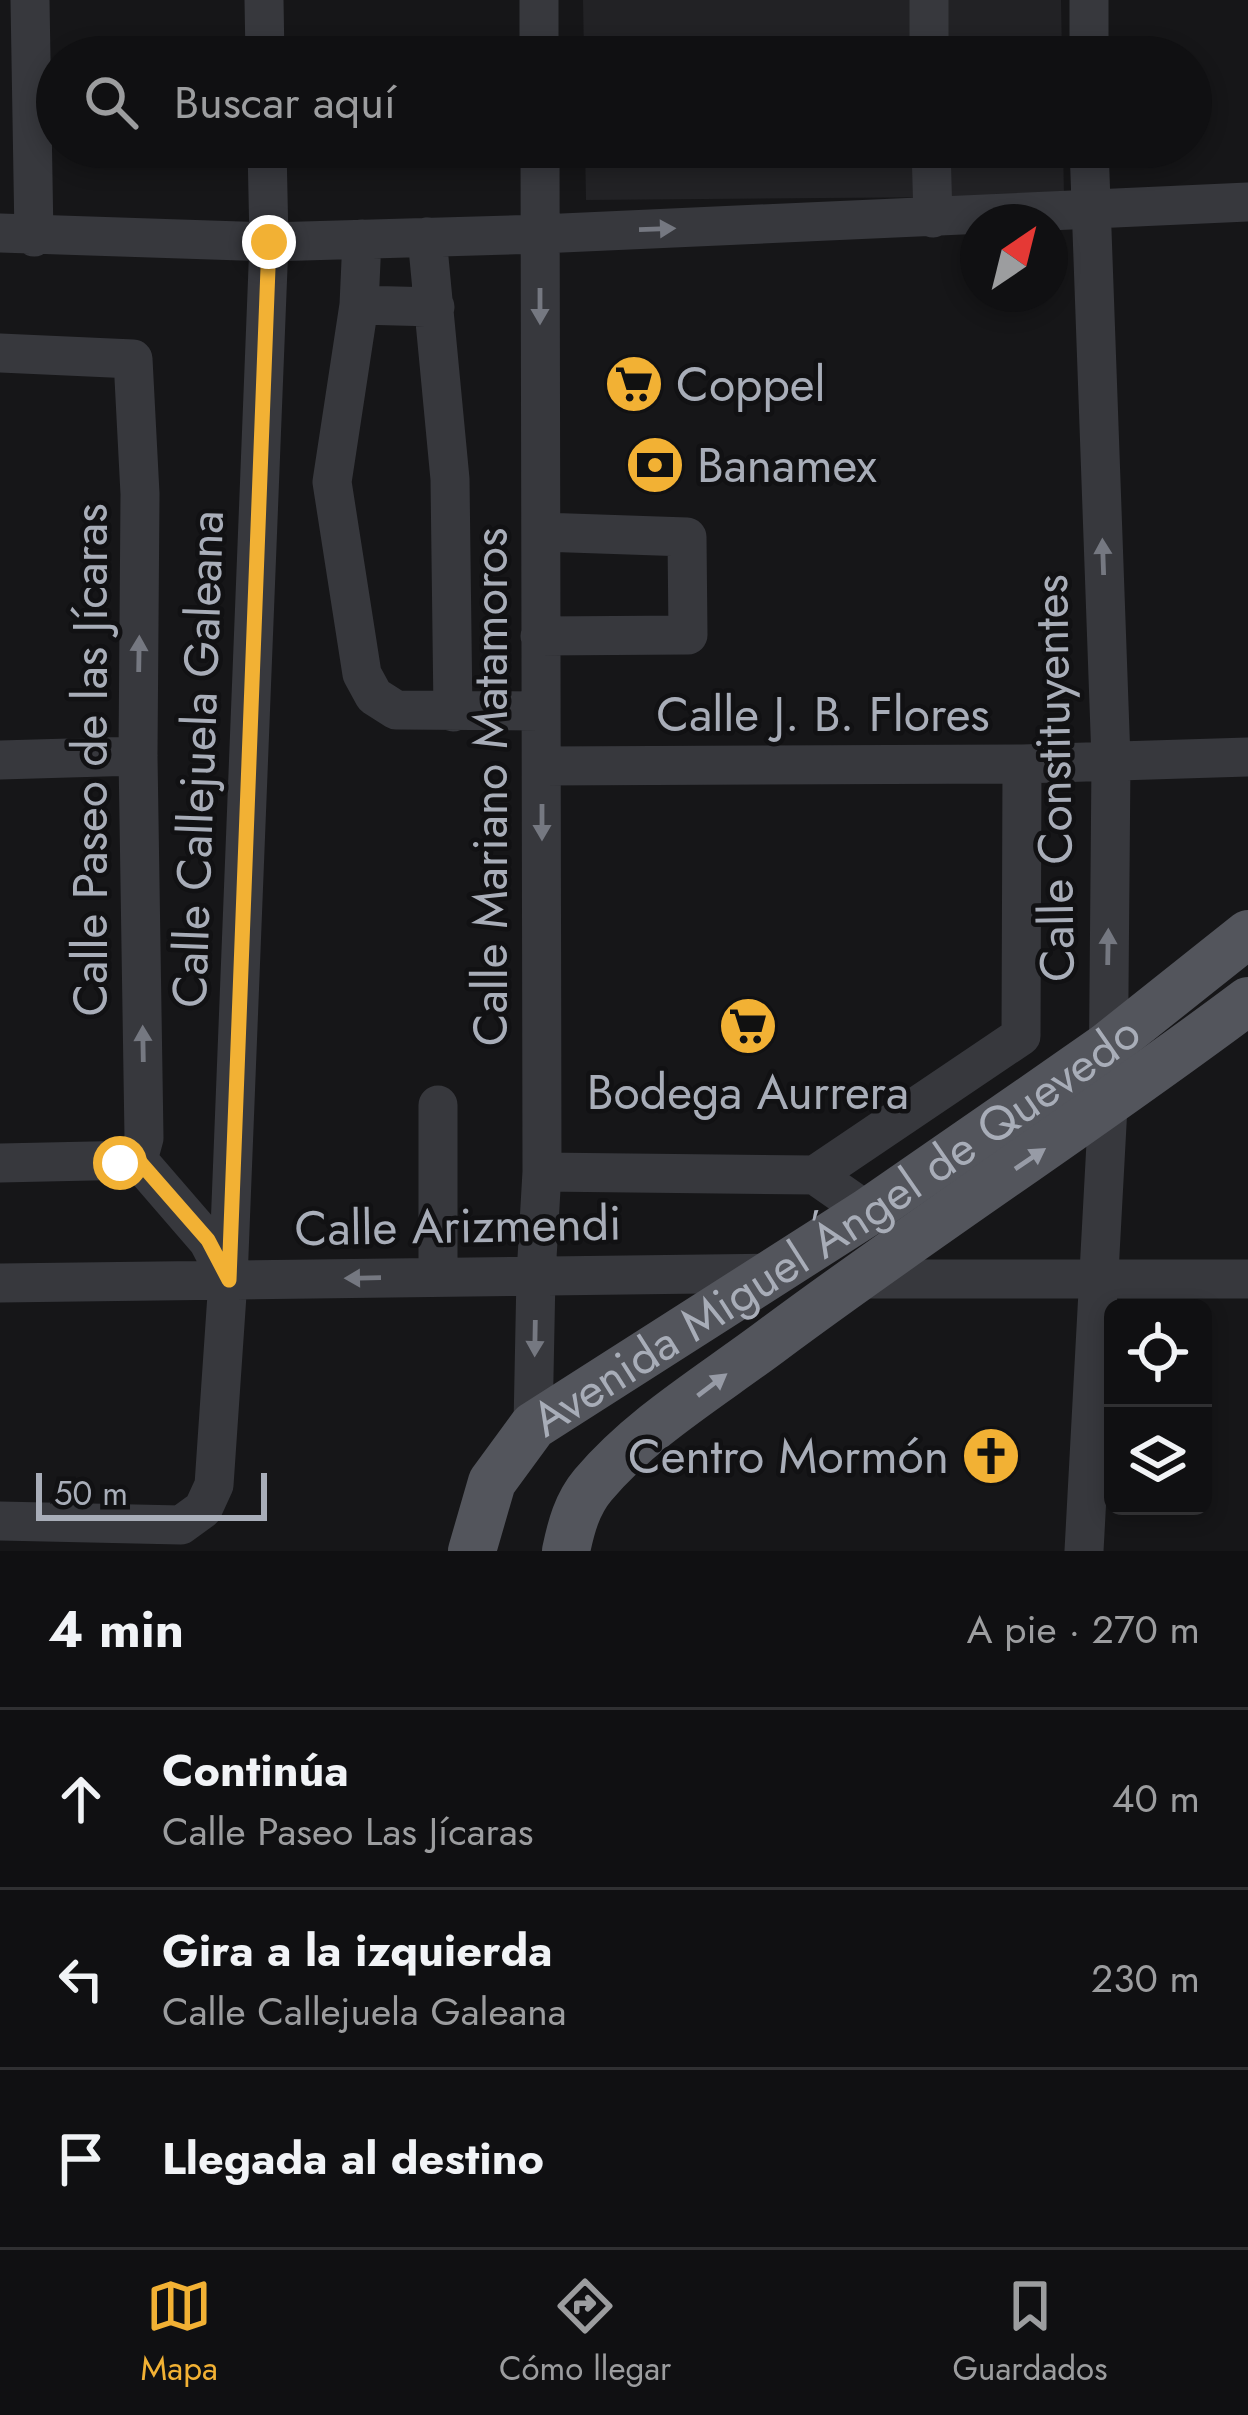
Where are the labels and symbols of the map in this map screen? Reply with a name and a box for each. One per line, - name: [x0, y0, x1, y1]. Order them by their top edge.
- north arrow: [960, 204, 1068, 312]
- route end: [242, 215, 296, 269]
- one-way arrow: [639, 219, 677, 238]
- one-way arrow: [530, 288, 550, 326]
- place label: Coppel: [676, 350, 826, 419]
- supermarket icon: Coppel: [603, 353, 665, 415]
- place label: Banamex: [697, 431, 878, 500]
- bank icon: Banamex: [624, 434, 686, 496]
- street label: Calle Paseo de las Jícaras: [56, 503, 125, 1017]
- street label: Calle Callejuela Galeana: [155, 509, 241, 1009]
- street label: Calle Mariano Matamoros: [456, 528, 525, 1046]
- one-way arrow: [1093, 537, 1112, 575]
- street label: Calle Constituyentes: [1016, 574, 1092, 982]
- one-way arrow: [129, 634, 149, 672]
- street label: Calle J. B. Flores: [656, 680, 990, 749]
- one-way arrow: [532, 804, 552, 842]
- one-way arrow: [1098, 927, 1117, 965]
- supermarket icon: Bodega Aurrera: [717, 995, 779, 1057]
- street label: Avenida Miguel Ángel de Quevedo: [518, 998, 1155, 1453]
- one-way arrow: [133, 1024, 152, 1062]
- place label: Bodega Aurrera: [587, 1058, 909, 1127]
- route start: [93, 1136, 147, 1190]
- one-way arrow: [1014, 1148, 1046, 1171]
- street label: Calle Arizmendi: [294, 1189, 622, 1263]
- one-way arrow: [343, 1268, 381, 1287]
- one-way arrow: [525, 1320, 544, 1358]
- one-way arrow: [696, 1373, 728, 1398]
- place label: Centro Mormón: [628, 1422, 949, 1491]
- church icon: Centro Mormón: [960, 1425, 1022, 1487]
- scale bar: [36, 1467, 267, 1520]

